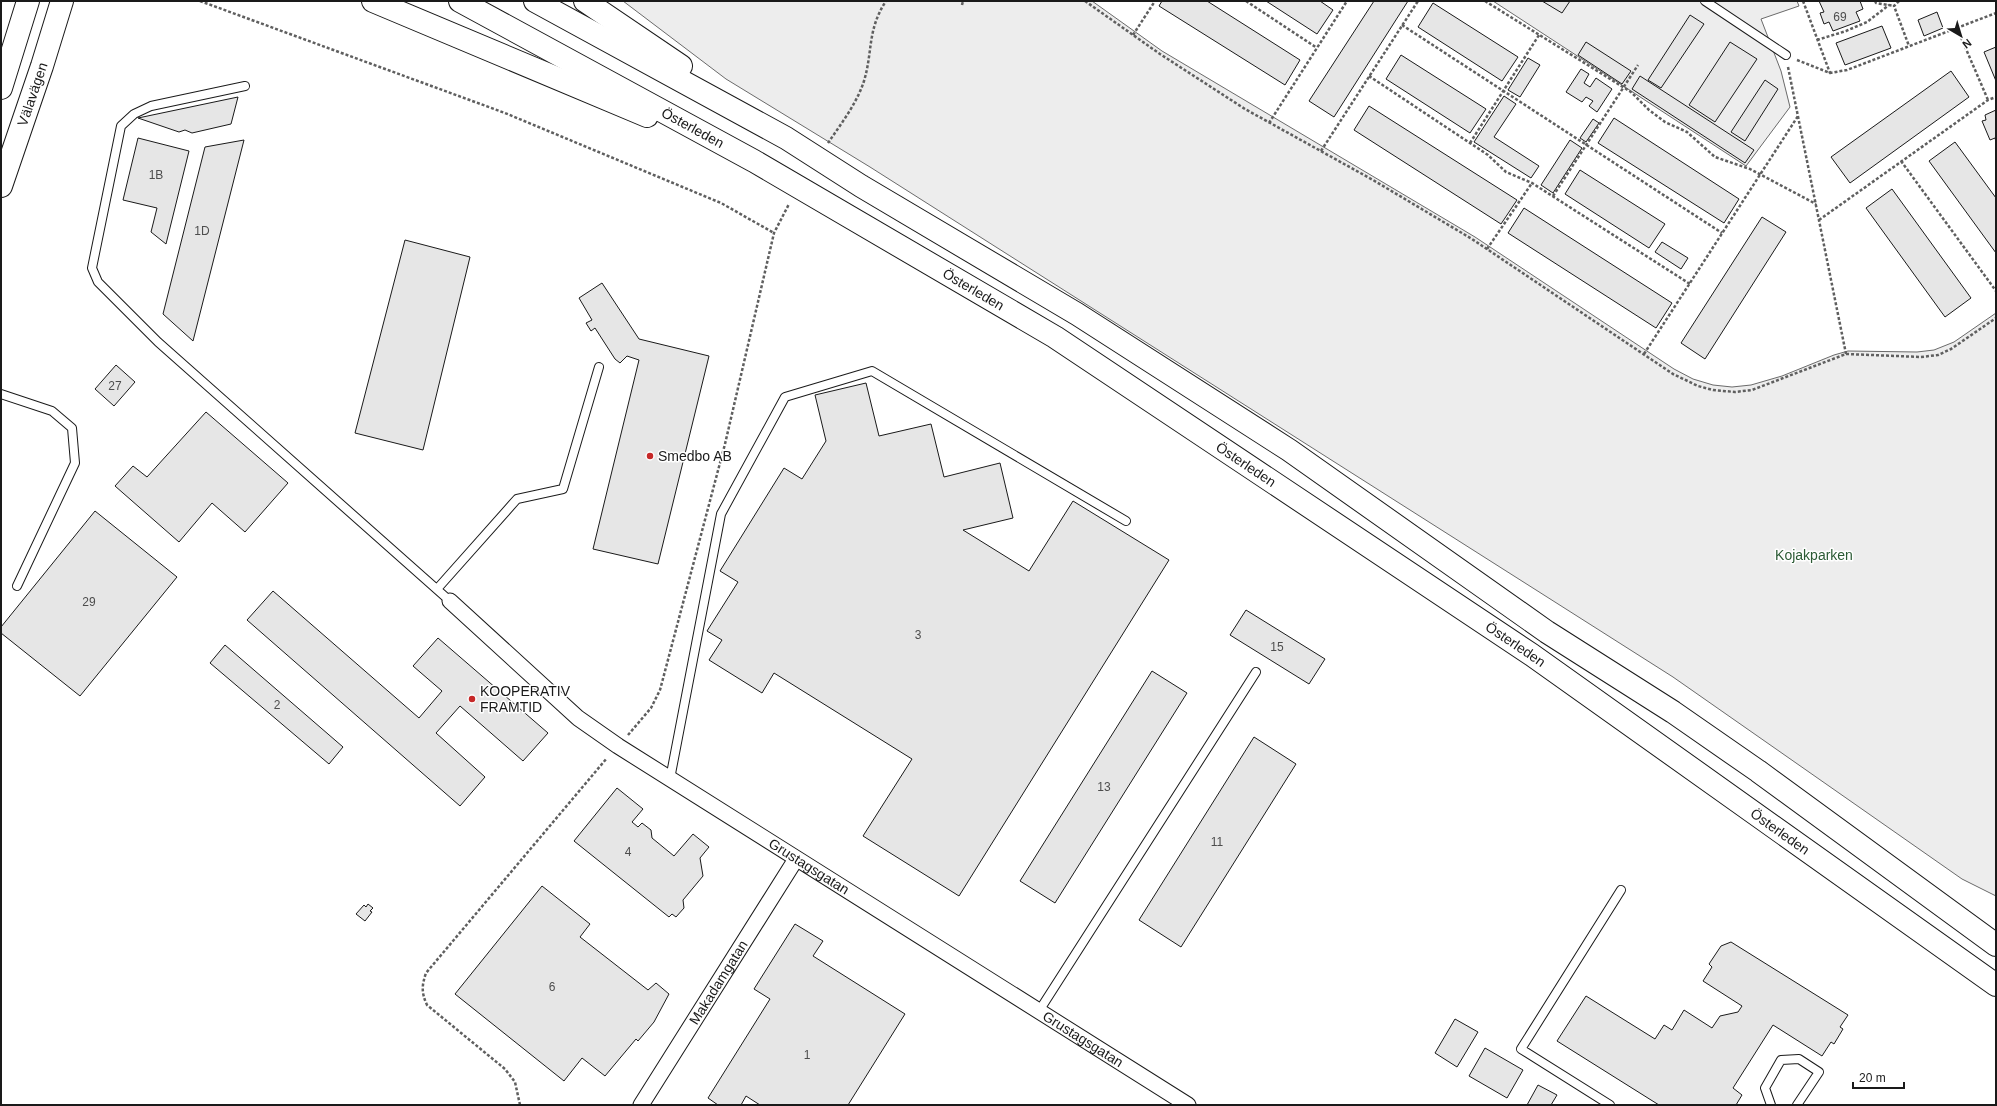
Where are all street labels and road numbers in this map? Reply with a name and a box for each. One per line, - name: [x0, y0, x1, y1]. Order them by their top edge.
- street label: Välavägen: [14, 60, 51, 128]
- street label: Österleden: [659, 103, 727, 151]
- street label: Österleden: [940, 264, 1007, 314]
- street label: Österleden: [1213, 438, 1279, 490]
- street label: Österleden: [1483, 618, 1549, 670]
- street label: Österleden: [1747, 804, 1813, 858]
- street label: Grustagsgatan: [766, 835, 852, 898]
- street label: Makadamgatan: [686, 937, 751, 1027]
- street label: Grustagsgatan: [1040, 1008, 1126, 1070]

